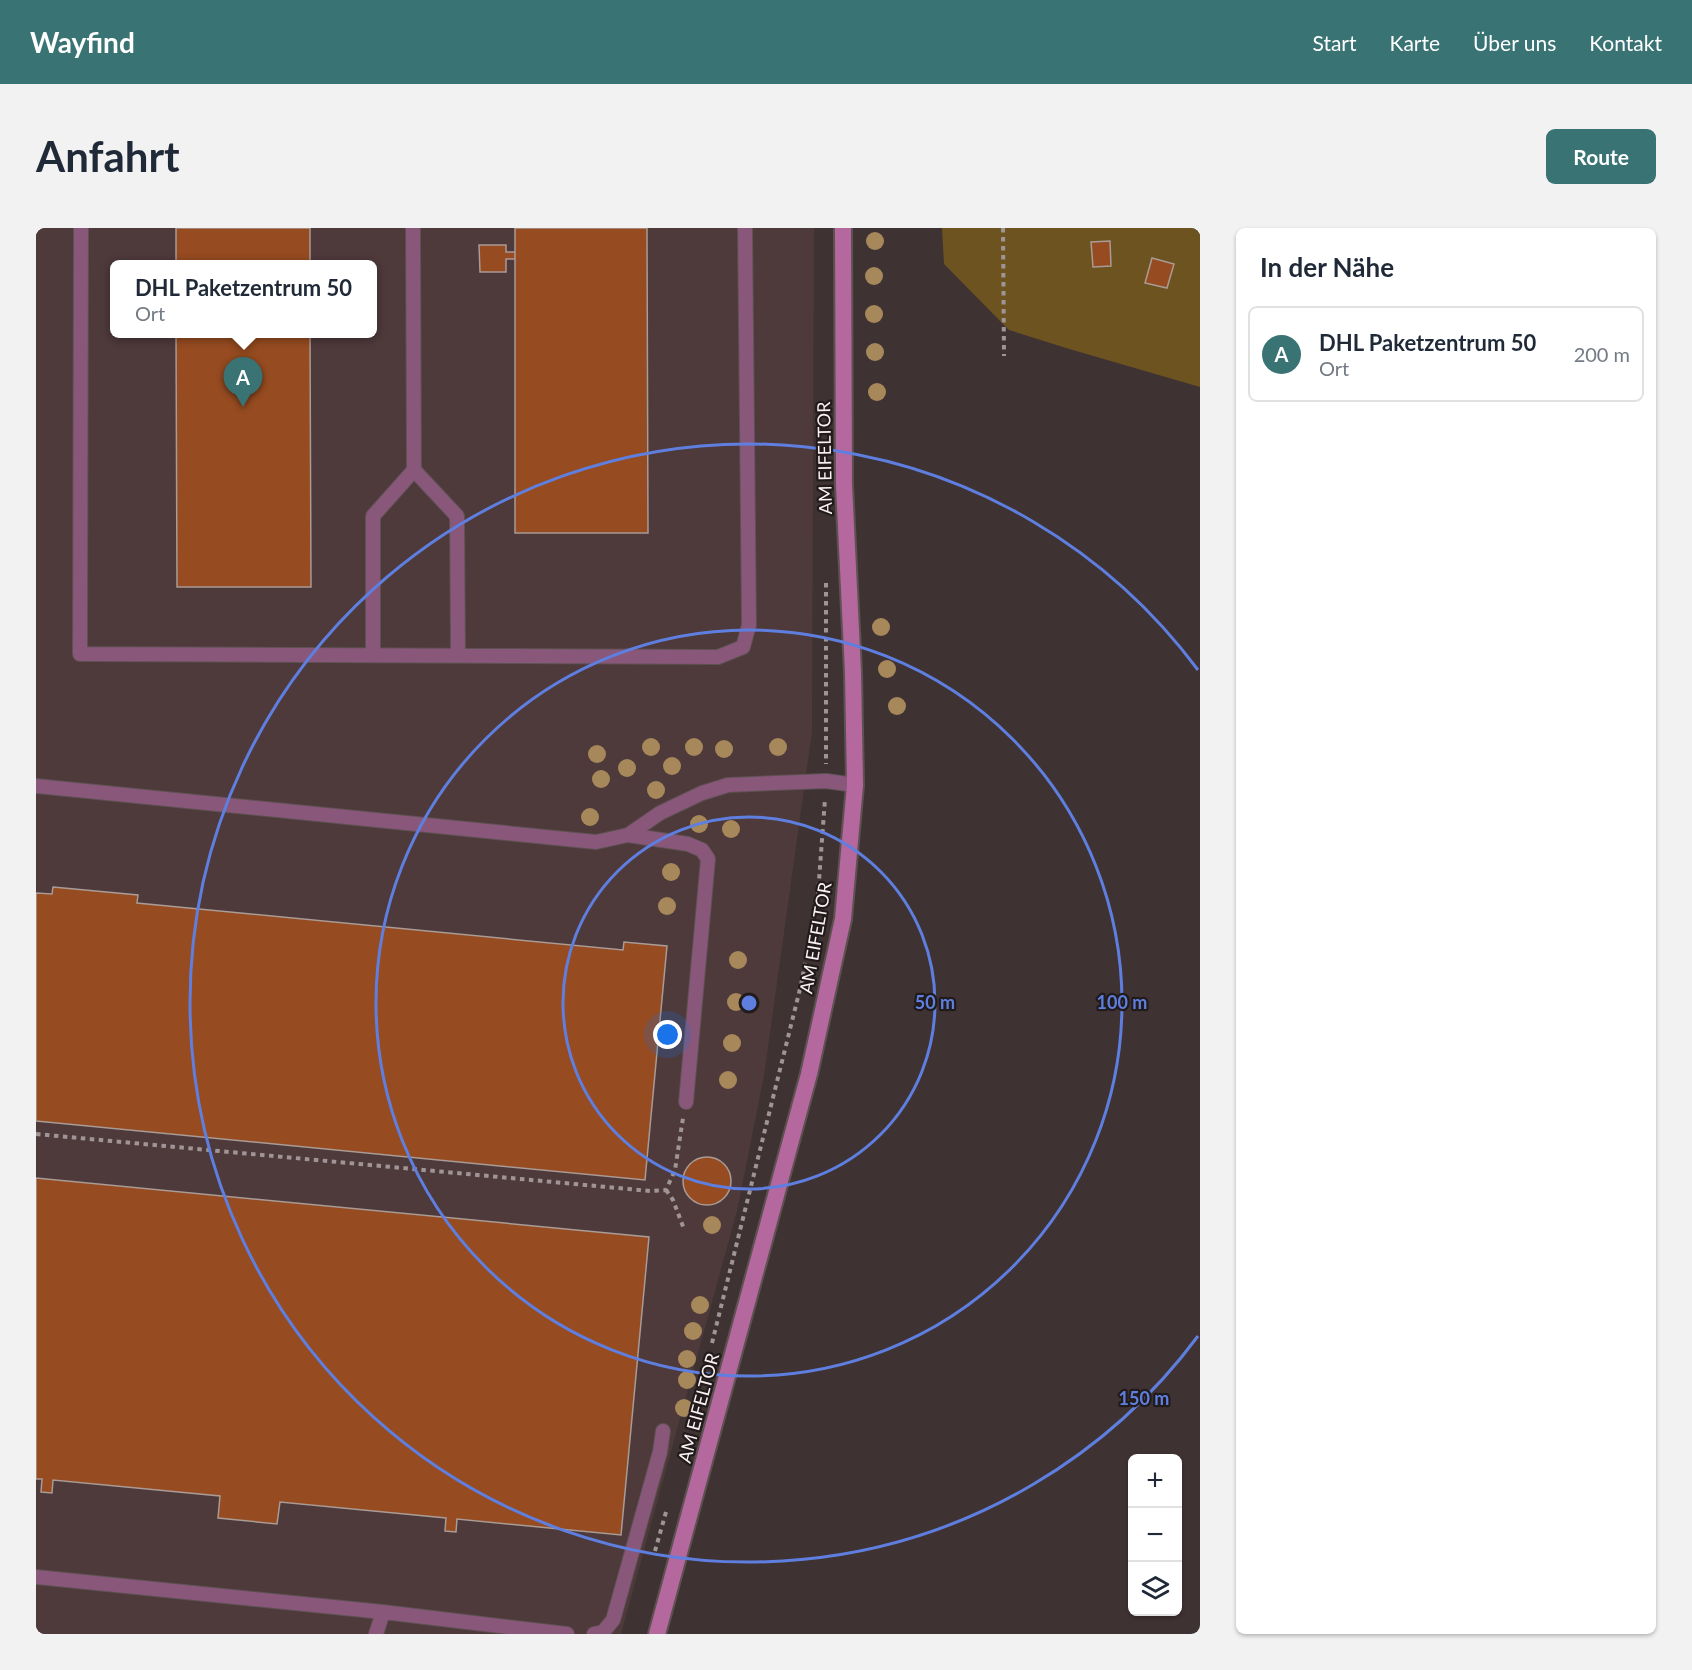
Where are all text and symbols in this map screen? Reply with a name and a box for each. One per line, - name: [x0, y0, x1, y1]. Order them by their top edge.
- text: Wayfind: [30, 25, 135, 59]
- text: Start: [1312, 30, 1357, 55]
- text: Karte: [1390, 30, 1440, 55]
- text: Über uns: [1473, 30, 1556, 55]
- text: Kontakt: [1589, 30, 1662, 55]
- button: Route: [1546, 129, 1656, 184]
- text: Anfahrt: [36, 131, 180, 181]
- text: In der Nähe: [1260, 251, 1394, 283]
- popup: [110, 260, 377, 338]
- text: DHL Paketzentrum 50: [135, 274, 352, 301]
- text: Ort: [135, 301, 165, 325]
- text: DHL Paketzentrum 50: [1319, 329, 1536, 356]
- text: A: [1275, 342, 1288, 366]
- text: 200 m: [1574, 342, 1630, 366]
- text: Ort: [1319, 356, 1349, 380]
- pin: A: [224, 358, 262, 407]
- street label: AM EIFELTOR: [812, 401, 836, 515]
- street label: AM EIFELTOR: [794, 880, 836, 995]
- text: 50 m: [915, 991, 955, 1013]
- text: 100 m: [1097, 991, 1147, 1013]
- centre of rings: [739, 993, 759, 1013]
- your location: [653, 1020, 682, 1049]
- street label: AM EIFELTOR: [673, 1350, 723, 1465]
- text: 150 m: [1119, 1387, 1169, 1409]
- map controls: [1128, 1454, 1182, 1616]
- button: +: [1128, 1454, 1182, 1508]
- button: −: [1128, 1508, 1182, 1562]
- button: layers: [1128, 1562, 1182, 1616]

